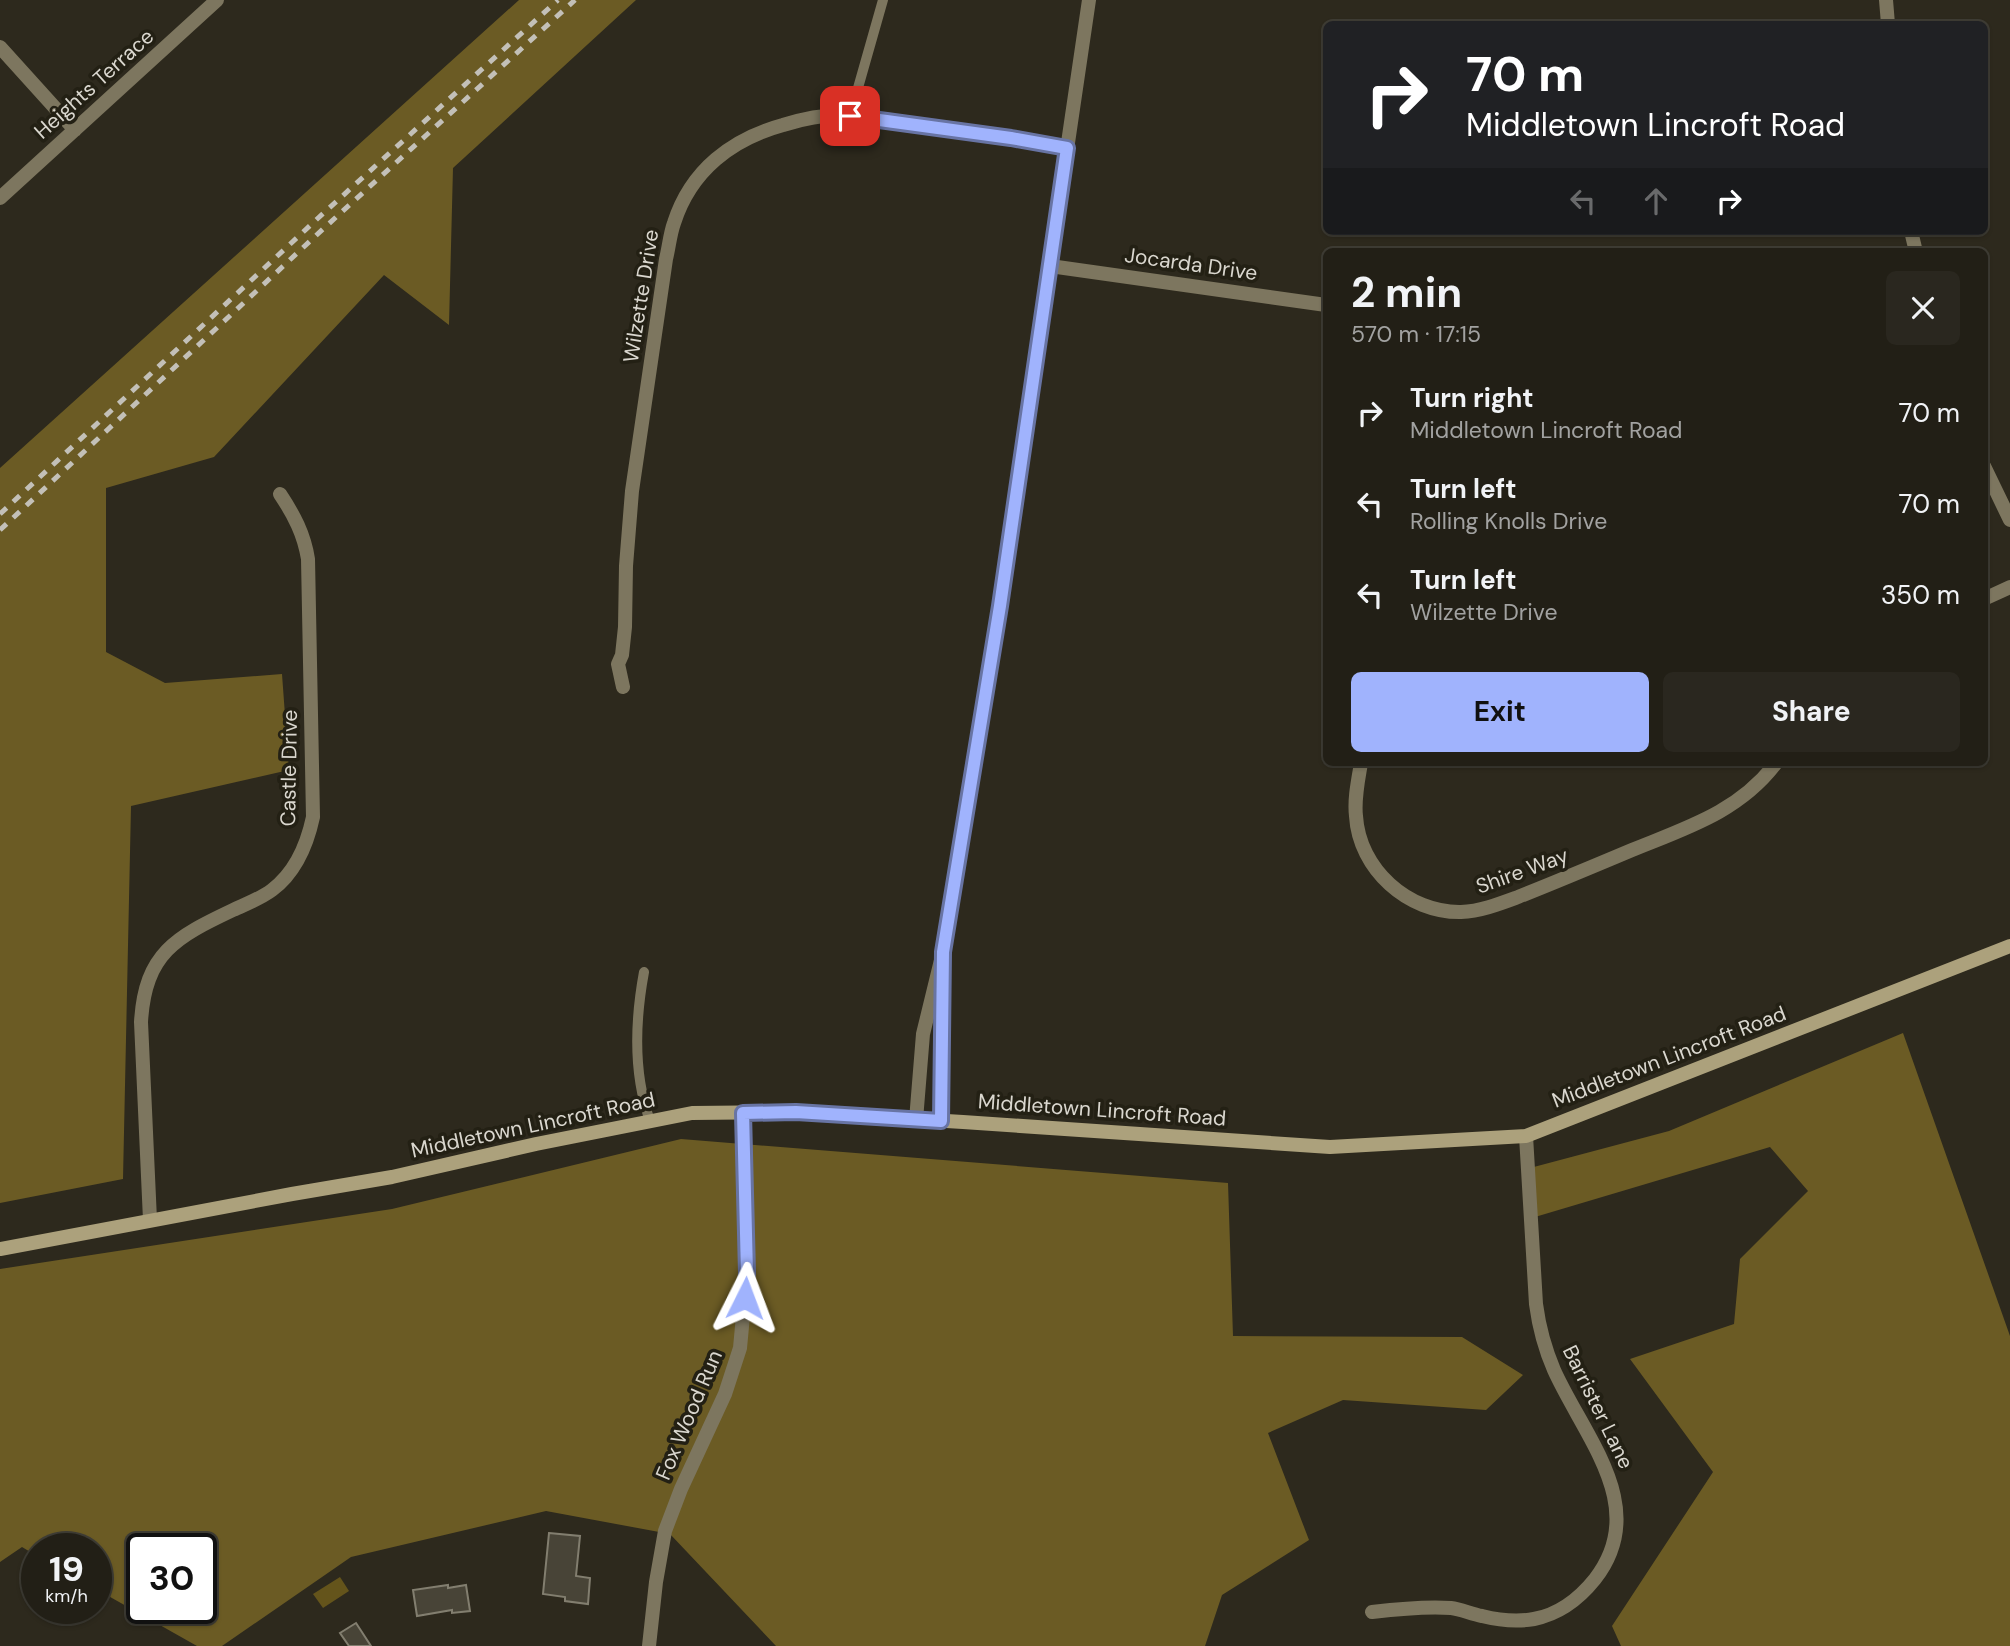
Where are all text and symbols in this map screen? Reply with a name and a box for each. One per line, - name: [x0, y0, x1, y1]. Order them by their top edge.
- street label: Heights Terrace: [28, 23, 160, 145]
- text: 70 m: [1466, 42, 1584, 106]
- icon: right: [1351, 49, 1442, 140]
- pin: [820, 86, 880, 146]
- icon: arrive: [831, 97, 869, 135]
- text: Middletown Lincroft Road: [1466, 104, 1845, 146]
- icon: left: [1564, 182, 1602, 220]
- icon: ahead: [1637, 182, 1675, 220]
- icon: right: [1710, 182, 1748, 220]
- street label: Wilzette Drive: [617, 227, 665, 365]
- street label: Jocarda Drive: [1123, 241, 1259, 287]
- text: 2 min: [1351, 265, 1462, 320]
- button: close: [1886, 271, 1960, 345]
- text: 570 m · 17:15: [1351, 319, 1481, 349]
- text: Turn right: [1410, 381, 1534, 415]
- icon: right: [1351, 394, 1389, 432]
- text: 70 m: [1899, 396, 1960, 430]
- text: Middletown Lincroft Road: [1410, 415, 1682, 445]
- text: Turn left: [1410, 472, 1517, 506]
- icon: left: [1351, 485, 1389, 523]
- text: 70 m: [1899, 487, 1960, 521]
- text: Rolling Knolls Drive: [1410, 506, 1607, 536]
- text: Turn left: [1410, 563, 1517, 597]
- icon: left: [1351, 576, 1389, 614]
- text: 350 m: [1881, 578, 1960, 612]
- text: Wilzette Drive: [1410, 597, 1557, 627]
- button: Exit: [1351, 672, 1649, 752]
- button: Share: [1663, 672, 1960, 752]
- street label: Castle Drive: [274, 709, 304, 827]
- street label: Shire Way: [1472, 841, 1572, 901]
- street label: Middletown Lincroft Road: [1548, 999, 1790, 1115]
- street label: Middletown Lincroft Road: [408, 1085, 658, 1165]
- street label: Middletown Lincroft Road: [977, 1087, 1227, 1133]
- position arrow: [708, 1261, 782, 1335]
- street label: Barrister Lane: [1556, 1340, 1640, 1474]
- street label: Fox Wood Run: [649, 1346, 729, 1484]
- speed limit sign: 30: [126, 1533, 217, 1624]
- text: 19: [49, 1546, 84, 1592]
- text: km/h: [45, 1584, 88, 1608]

